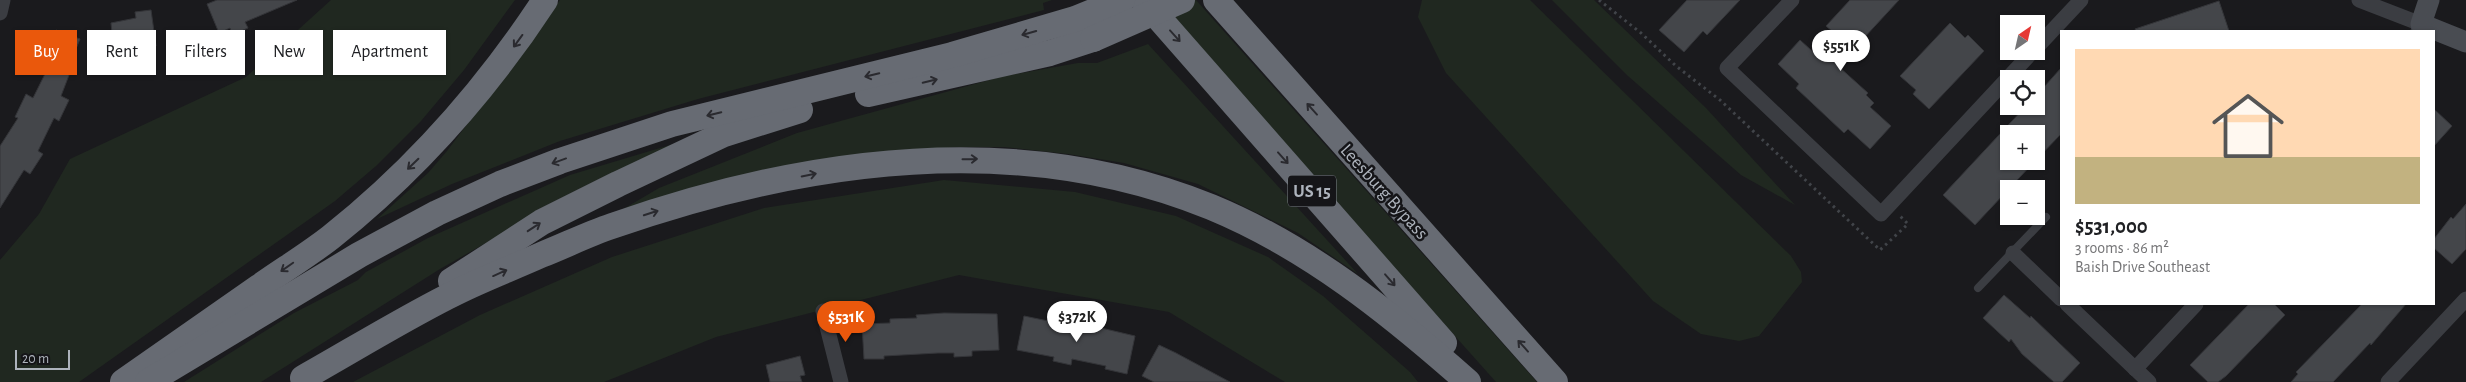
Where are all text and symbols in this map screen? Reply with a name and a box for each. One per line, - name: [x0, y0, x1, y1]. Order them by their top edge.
- north arrow: [2000, 15, 2045, 60]
- map controls: [2000, 15, 2045, 225]
- one-way arrow: [1021, 28, 1037, 38]
- chip: Buy: [15, 30, 77, 75]
- chip: Rent: [87, 30, 156, 75]
- chip: Filters: [166, 30, 245, 75]
- chip: New: [255, 30, 323, 75]
- chip: Apartment: [333, 30, 446, 75]
- one-way arrow: [1169, 30, 1181, 43]
- pin: $551K: [1806, 30, 1876, 72]
- one-way arrow: [513, 34, 523, 48]
- text: $551K: [1823, 38, 1859, 54]
- button: locate: [2000, 70, 2045, 115]
- one-way arrow: [864, 71, 880, 81]
- one-way arrow: [922, 75, 938, 85]
- icon: home: [2203, 81, 2293, 171]
- one-way arrow: [1306, 102, 1318, 115]
- one-way arrow: [706, 110, 722, 119]
- button: +: [2000, 125, 2045, 170]
- street label: Leesburg Bypass: [1336, 141, 1431, 243]
- one-way arrow: [1277, 151, 1288, 164]
- one-way arrow: [962, 154, 978, 164]
- one-way arrow: [552, 157, 567, 167]
- one-way arrow: [406, 158, 419, 170]
- one-way arrow: [800, 170, 816, 179]
- road number: US 15: [1288, 176, 1336, 207]
- button: −: [2000, 180, 2045, 225]
- one-way arrow: [643, 208, 658, 217]
- text: $531,000: [2075, 216, 2148, 237]
- one-way arrow: [527, 222, 541, 232]
- text: 3 rooms · 86 m²: [2075, 240, 2169, 256]
- text: Baish Drive Southeast: [2075, 259, 2210, 275]
- one-way arrow: [281, 262, 295, 272]
- one-way arrow: [492, 268, 507, 278]
- one-way arrow: [1384, 274, 1396, 287]
- pin: $531K: [811, 300, 881, 343]
- pin: $372K: [1042, 300, 1112, 343]
- text: $531K: [828, 309, 864, 325]
- text: $372K: [1058, 309, 1096, 325]
- one-way arrow: [1517, 339, 1528, 352]
- scale bar: [15, 347, 70, 370]
- text: 20 m: [22, 352, 49, 366]

